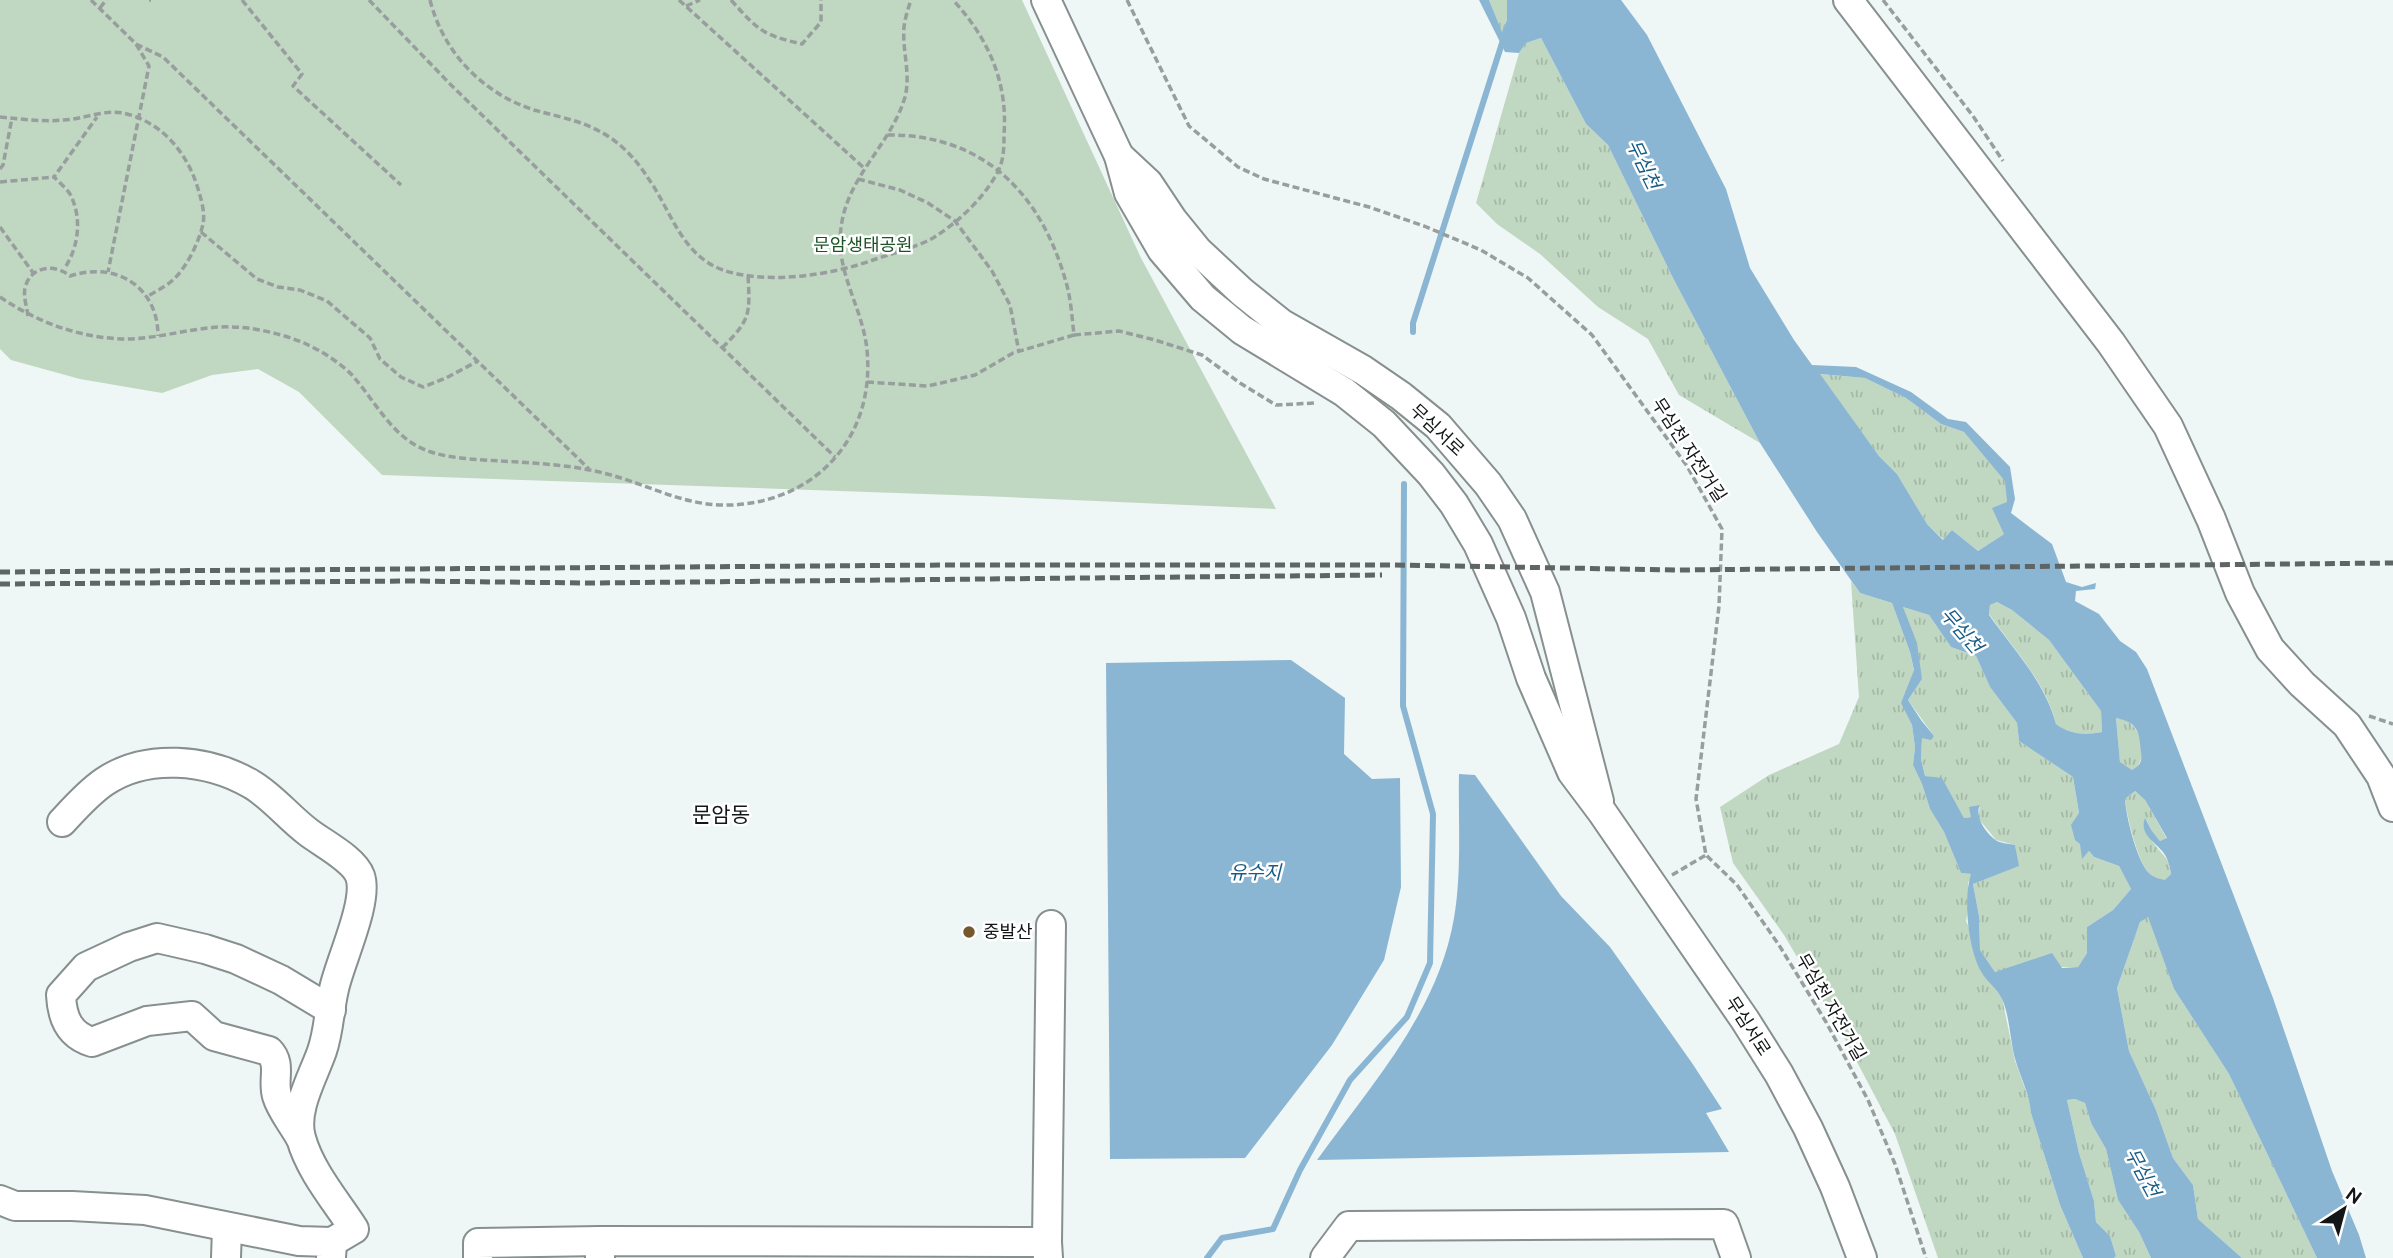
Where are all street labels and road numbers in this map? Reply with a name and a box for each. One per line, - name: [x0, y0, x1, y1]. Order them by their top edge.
- street label: 무심천 자전거길: [1649, 394, 1731, 505]
- street label: 무심서로: [1407, 399, 1469, 459]
- street label: 무심천 자전거길: [1793, 950, 1871, 1063]
- street label: 무심서로: [1722, 992, 1775, 1059]

